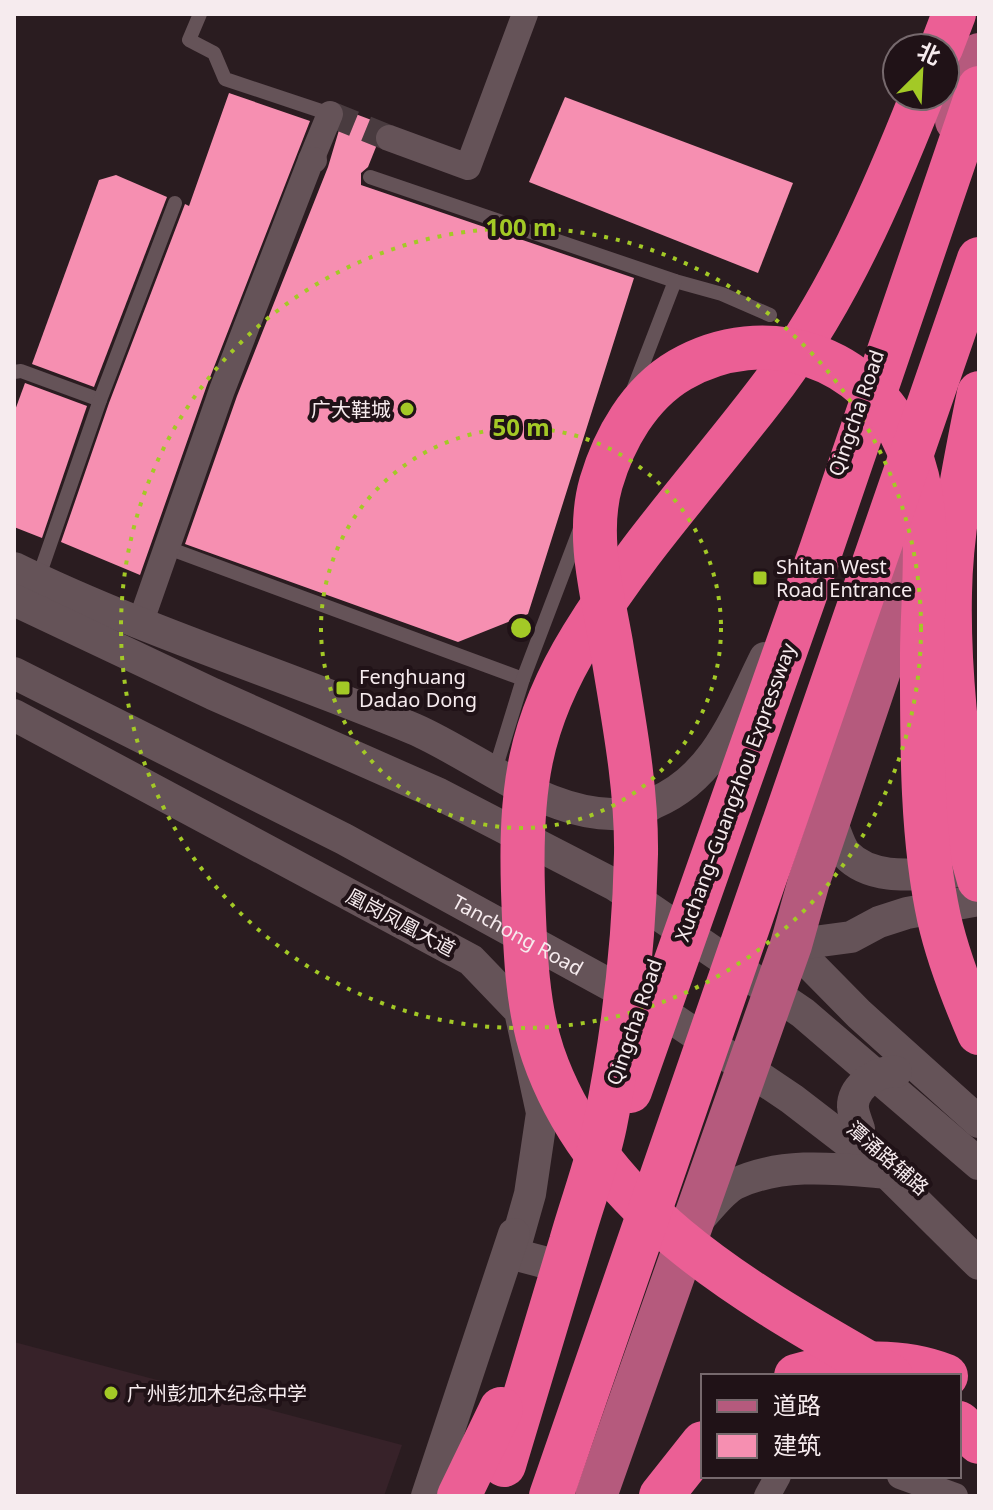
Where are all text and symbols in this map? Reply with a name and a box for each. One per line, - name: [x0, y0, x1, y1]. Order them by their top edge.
- north arrow: [881, 32, 961, 112]
- text: 北: [913, 35, 946, 71]
- text: 100 m: [486, 210, 556, 243]
- street label: Qingcha Road: [822, 346, 890, 480]
- place label: 广大鞋城: [311, 396, 391, 423]
- marker: 广大鞋城: [398, 400, 416, 418]
- text: 50 m: [492, 410, 550, 443]
- place label: Shitan West Road Entrance: [776, 553, 912, 603]
- marker: Shitan West Road Entrance: [751, 569, 769, 587]
- centre of rings: [507, 614, 535, 642]
- street label: Xuchang–Guangzhou Expressway: [668, 638, 802, 945]
- place label: Fenghuang Dadao Dong: [359, 663, 477, 713]
- marker: Fenghuang Dadao Dong: [334, 679, 352, 697]
- street label: 凰岗凤凰大道: [342, 882, 460, 962]
- street label: Tanchong Road: [448, 888, 588, 981]
- street label: Qingcha Road: [600, 955, 668, 1089]
- street label: 潭涌路辅路: [841, 1115, 935, 1201]
- legend: [701, 1374, 961, 1478]
- place label: 广州彭加木纪念中学: [127, 1380, 307, 1407]
- marker: 广州彭加木纪念中学: [102, 1384, 120, 1402]
- text: 道路: [773, 1388, 821, 1421]
- text: 建筑: [773, 1428, 821, 1461]

